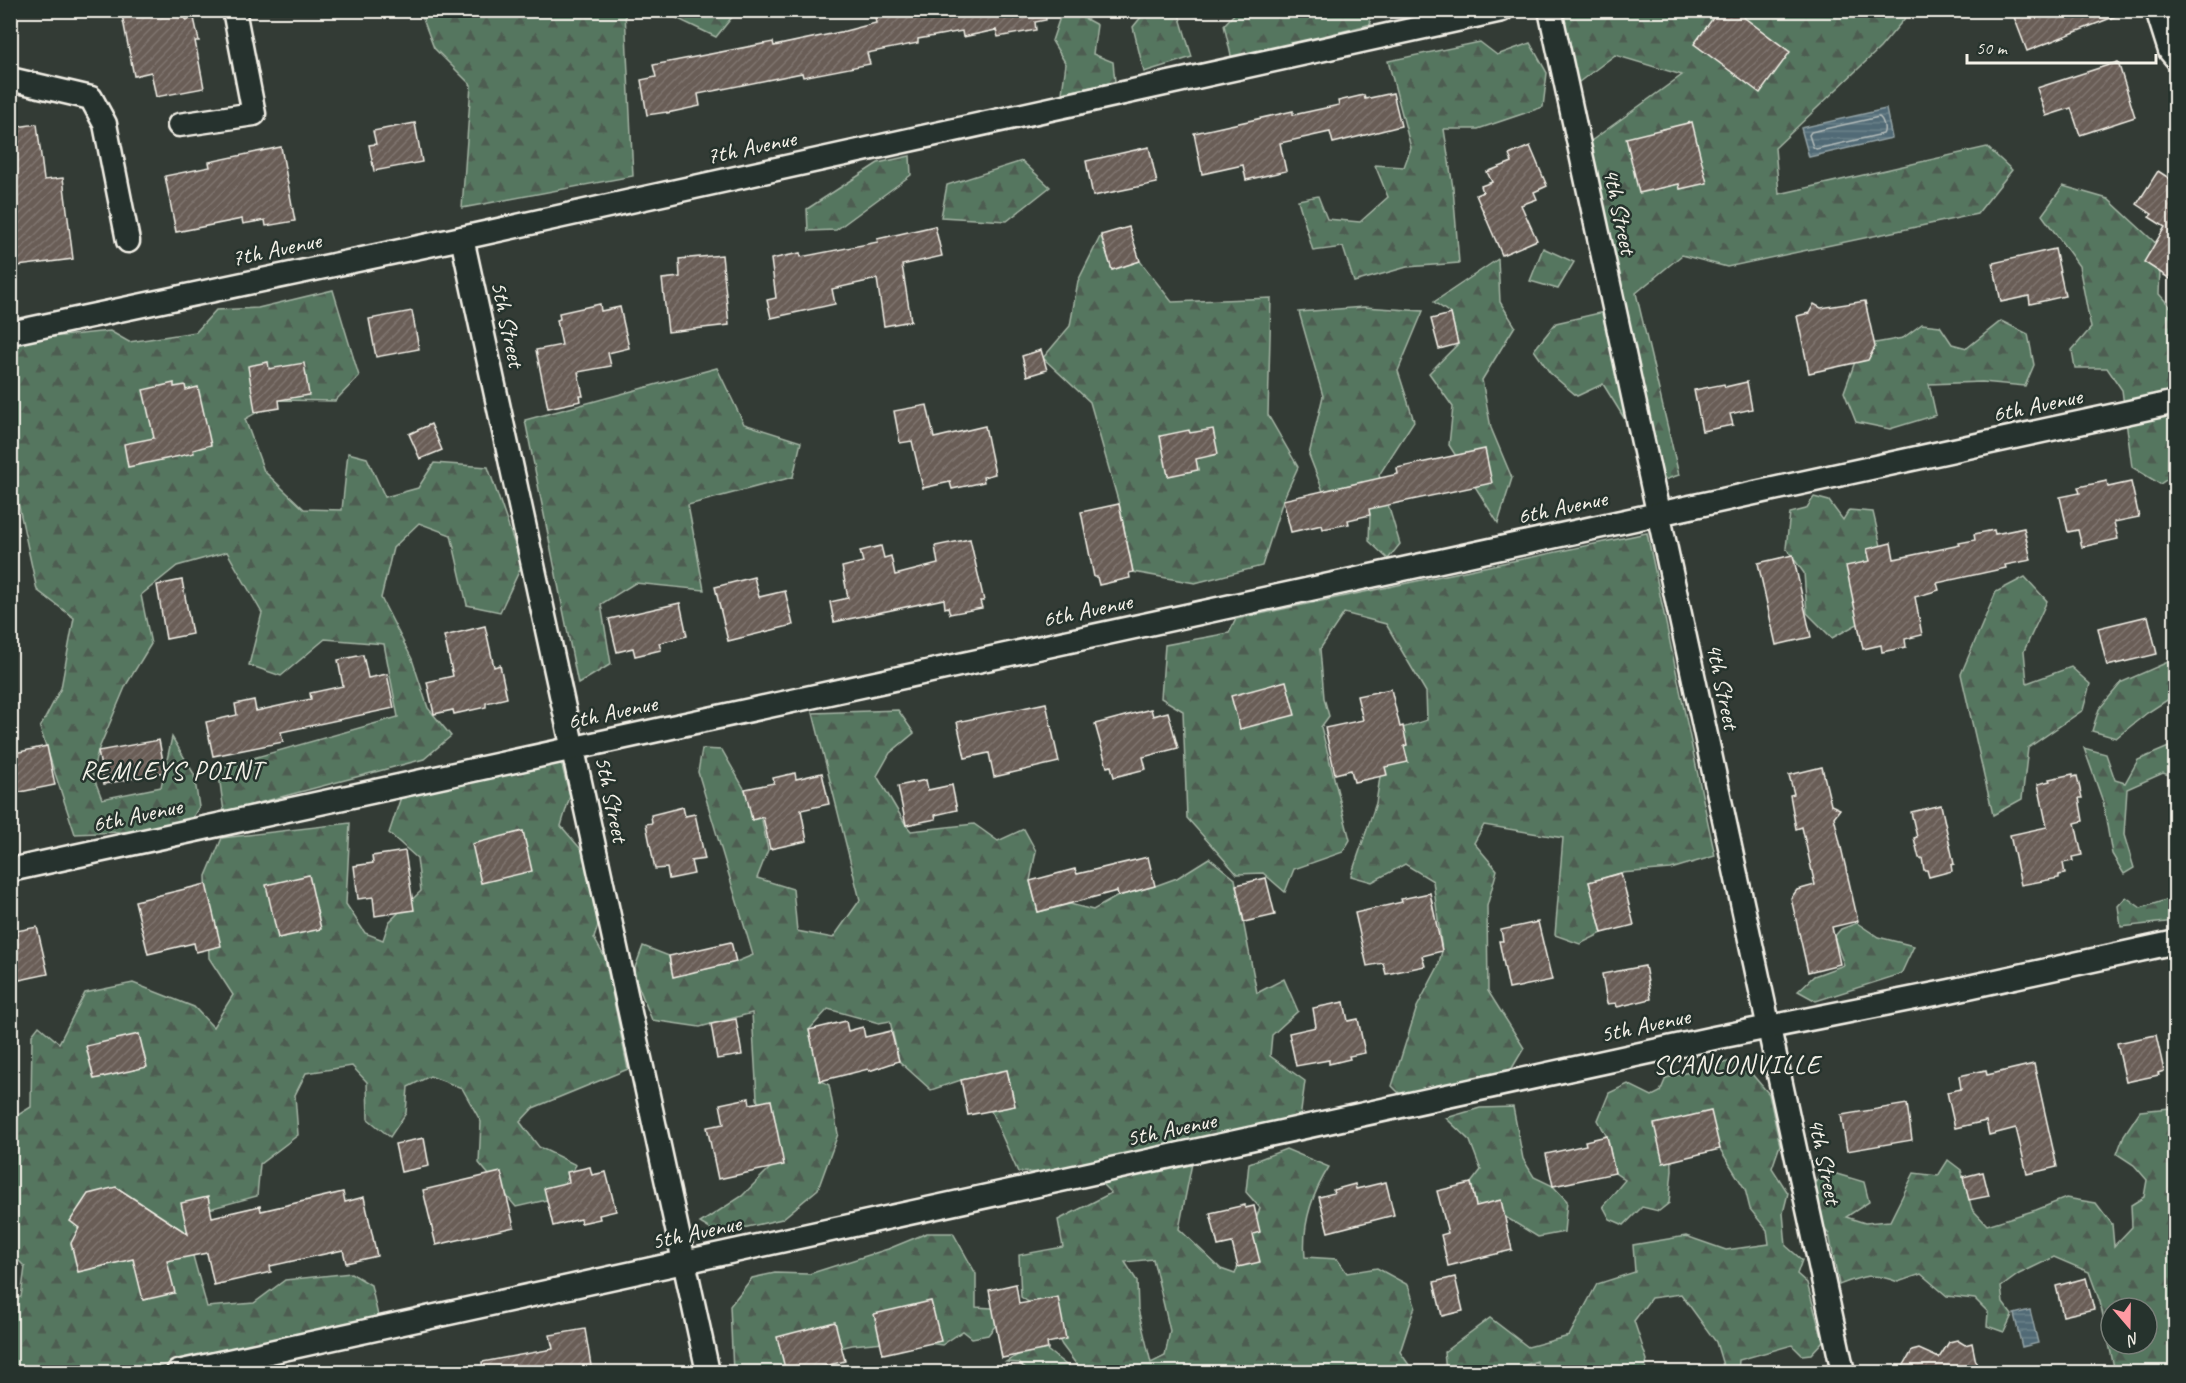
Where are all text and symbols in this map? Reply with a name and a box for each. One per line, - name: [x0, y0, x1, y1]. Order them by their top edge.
- scale bar: [1967, 27, 2156, 65]
- text: 50 m: [1976, 37, 2009, 59]
- street label: 7th Avenue: [704, 122, 801, 171]
- street label: 4th Street: [1596, 165, 1644, 259]
- street label: 7th Avenue: [229, 224, 326, 273]
- street label: 5th Street: [484, 278, 532, 372]
- street label: 6th Avenue: [1990, 380, 2087, 429]
- street label: 6th Avenue: [1515, 482, 1612, 531]
- street label: 6th Avenue: [1040, 585, 1137, 634]
- street label: 4th Street: [1699, 640, 1747, 734]
- street label: 6th Avenue: [565, 687, 662, 736]
- street label: 5th Street: [588, 753, 636, 847]
- district label: REMLEYS POINT: [80, 754, 267, 787]
- street label: 6th Avenue: [90, 790, 187, 839]
- street label: 5th Avenue: [1598, 1000, 1695, 1049]
- district label: SCANLONVILLE: [1653, 1048, 1823, 1081]
- street label: 5th Avenue: [1124, 1104, 1221, 1153]
- street label: 4th Street: [1801, 1115, 1849, 1209]
- street label: 5th Avenue: [649, 1207, 746, 1256]
- north arrow: [2099, 1296, 2159, 1356]
- text: N: [2123, 1328, 2142, 1351]

